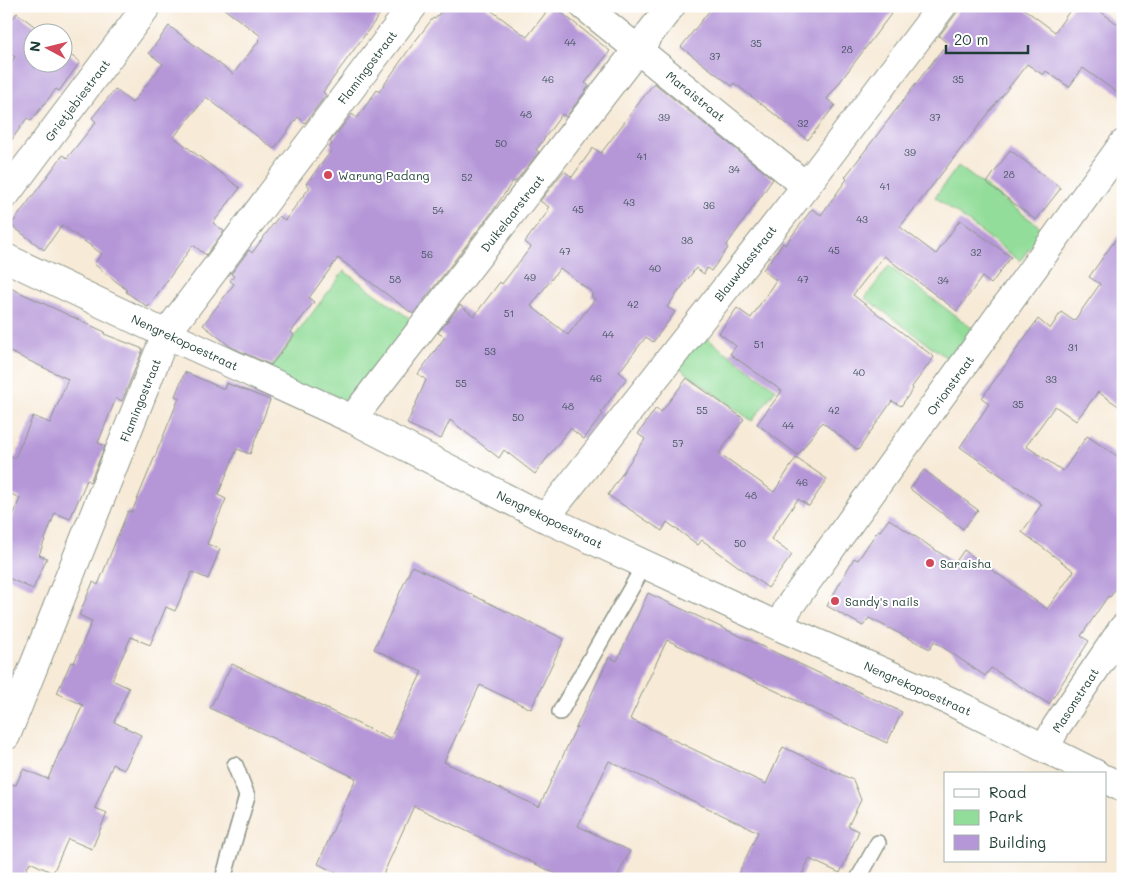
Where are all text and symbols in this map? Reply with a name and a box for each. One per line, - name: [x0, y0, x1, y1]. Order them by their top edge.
- north arrow: [22, 22, 72, 72]
- scale bar: [946, 22, 1029, 54]
- street label: Flamingostraat: [334, 27, 400, 107]
- text: 20 m: [954, 29, 988, 49]
- house number: 44: [564, 35, 576, 49]
- house number: 35: [750, 36, 762, 50]
- text: N: [25, 40, 45, 53]
- house number: 28: [841, 42, 853, 56]
- house number: 37: [709, 49, 721, 63]
- street label: Grietjebiestraat: [41, 56, 113, 144]
- street label: Maraistraat: [663, 67, 729, 125]
- house number: 46: [542, 72, 554, 86]
- house number: 35: [952, 72, 964, 86]
- house number: 48: [520, 107, 532, 121]
- house number: 39: [658, 110, 670, 124]
- house number: 37: [929, 110, 941, 124]
- house number: 32: [797, 116, 809, 130]
- house number: 50: [495, 136, 507, 150]
- house number: 39: [904, 145, 916, 159]
- house number: 41: [637, 149, 647, 163]
- house number: 34: [728, 162, 740, 176]
- place label: Warung Padang: [338, 167, 430, 183]
- house number: 28: [1003, 167, 1015, 181]
- marker: Warung Padang: [322, 169, 334, 181]
- house number: 52: [461, 170, 473, 184]
- street label: Duikelaarstraat: [477, 171, 547, 255]
- house number: 41: [880, 179, 890, 193]
- house number: 43: [623, 195, 635, 209]
- house number: 36: [703, 198, 715, 212]
- house number: 45: [572, 202, 584, 216]
- house number: 54: [432, 203, 444, 217]
- house number: 43: [856, 212, 868, 226]
- street label: Blauwdasstraat: [710, 222, 780, 304]
- house number: 38: [681, 233, 693, 247]
- house number: 45: [828, 243, 840, 257]
- house number: 47: [559, 244, 571, 258]
- house number: 32: [970, 245, 982, 259]
- house number: 56: [421, 247, 433, 261]
- house number: 40: [649, 261, 661, 275]
- house number: 49: [524, 270, 536, 284]
- house number: 58: [389, 272, 401, 286]
- house number: 47: [797, 272, 809, 286]
- house number: 34: [937, 273, 949, 287]
- house number: 42: [627, 297, 639, 311]
- house number: 51: [504, 306, 514, 320]
- street label: Nengrekopoestraat: [129, 310, 241, 374]
- house number: 44: [602, 327, 614, 341]
- house number: 51: [754, 337, 764, 351]
- house number: 31: [1068, 340, 1078, 354]
- house number: 53: [484, 344, 496, 358]
- street label: Orionstraat: [923, 352, 977, 418]
- street label: Flamingostraat: [116, 356, 164, 444]
- house number: 40: [853, 365, 865, 379]
- house number: 46: [590, 371, 602, 385]
- house number: 33: [1045, 372, 1057, 386]
- house number: 55: [455, 376, 467, 390]
- house number: 35: [1012, 397, 1024, 411]
- house number: 48: [562, 399, 574, 413]
- house number: 55: [696, 403, 708, 417]
- house number: 42: [828, 403, 840, 417]
- house number: 50: [512, 410, 524, 424]
- house number: 44: [782, 418, 794, 432]
- house number: 57: [672, 436, 684, 450]
- house number: 46: [796, 475, 808, 489]
- street label: Nengrekopoestraat: [494, 486, 606, 552]
- house number: 48: [745, 488, 757, 502]
- house number: 50: [734, 536, 746, 550]
- place label: Saraisha: [940, 555, 991, 571]
- marker: Saraisha: [924, 557, 936, 569]
- place label: Sandy's nails: [845, 593, 919, 609]
- marker: Sandy's nails: [829, 595, 841, 607]
- street label: Nengrekopoestraat: [862, 657, 974, 719]
- street label: Masonstraat: [1048, 665, 1102, 735]
- legend: [944, 772, 1106, 862]
- text: Road: [989, 782, 1026, 802]
- text: Park: [989, 806, 1023, 826]
- text: Building: [989, 832, 1046, 852]

